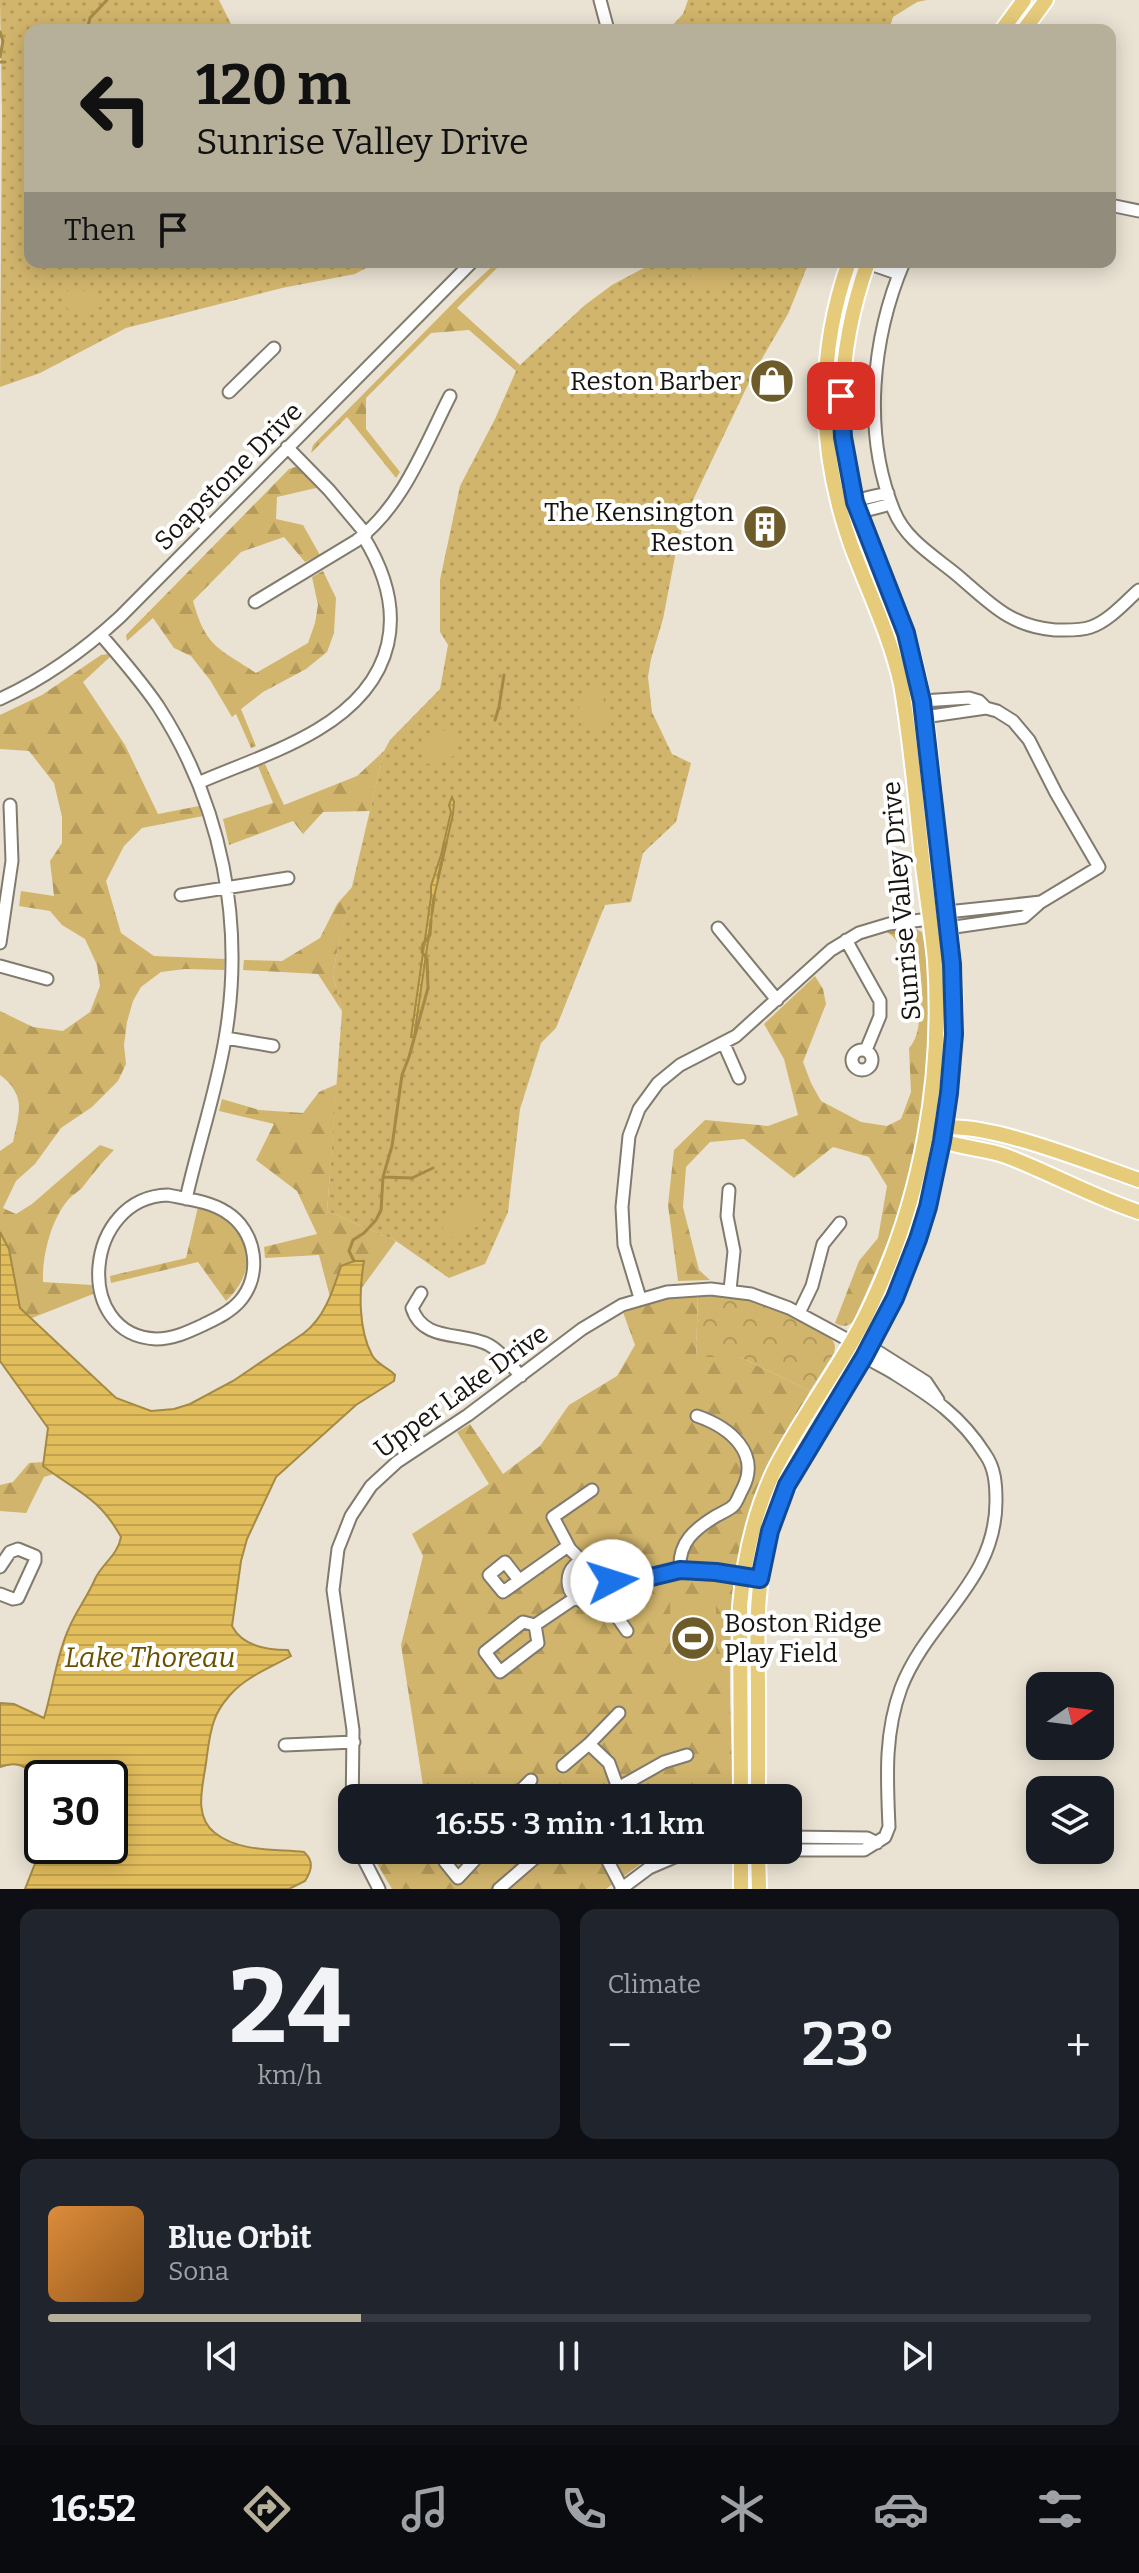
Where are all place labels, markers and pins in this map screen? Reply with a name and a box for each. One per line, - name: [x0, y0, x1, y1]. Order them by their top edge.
- shop icon: Reston Barber: [748, 357, 796, 405]
- pin: [807, 362, 875, 430]
- place label: Reston Barber: [570, 366, 741, 397]
- place label: The Kensington Reston: [544, 497, 735, 558]
- building icon: The Kensington Reston: [741, 503, 789, 551]
- place label: Boston Ridge Play Field: [724, 1608, 882, 1669]
- sports icon: Boston Ridge Play Field: [669, 1614, 717, 1662]

